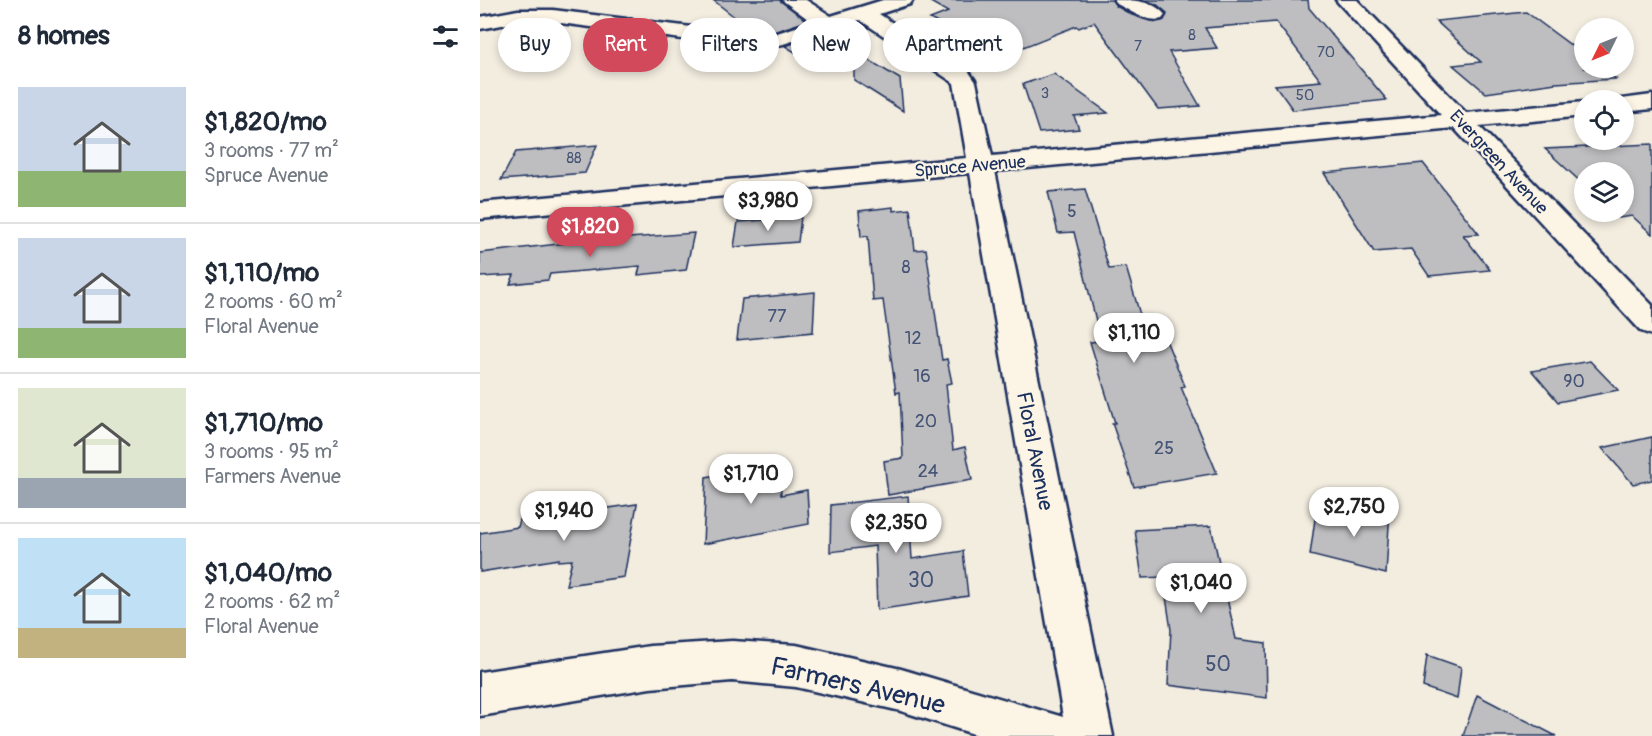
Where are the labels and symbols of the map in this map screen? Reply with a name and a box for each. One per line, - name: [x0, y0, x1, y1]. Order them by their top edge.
- north arrow: [1574, 18, 1634, 78]
- house number: 8: [1188, 26, 1196, 45]
- house number: 7: [1134, 37, 1142, 56]
- house number: 70: [1317, 43, 1335, 62]
- house number: 3: [1041, 84, 1049, 103]
- house number: 50: [1296, 86, 1314, 105]
- street label: Evergreen Avenue: [1444, 105, 1553, 220]
- house number: 88: [566, 149, 582, 168]
- street label: Spruce Avenue: [913, 150, 1027, 183]
- pin: $3,980: [719, 181, 817, 232]
- house number: 5: [1067, 200, 1077, 223]
- pin: $1,820: [541, 207, 639, 258]
- house number: 8: [901, 256, 911, 279]
- house number: 77: [767, 305, 787, 328]
- pin: $1,110: [1085, 313, 1183, 364]
- house number: 12: [904, 327, 922, 350]
- house number: 16: [913, 365, 931, 388]
- house number: 90: [1563, 370, 1585, 393]
- street label: Floral Avenue: [1010, 389, 1059, 513]
- house number: 20: [915, 410, 937, 433]
- house number: 25: [1154, 437, 1174, 460]
- pin: $1,710: [702, 454, 800, 505]
- house number: 24: [918, 460, 939, 483]
- pin: $2,750: [1305, 487, 1403, 538]
- pin: $1,940: [515, 491, 613, 542]
- pin: $2,350: [847, 503, 945, 554]
- pin: $1,040: [1152, 563, 1250, 614]
- house number: 30: [908, 567, 934, 594]
- street label: Farmers Avenue: [768, 650, 948, 722]
- house number: 50: [1205, 651, 1231, 678]

